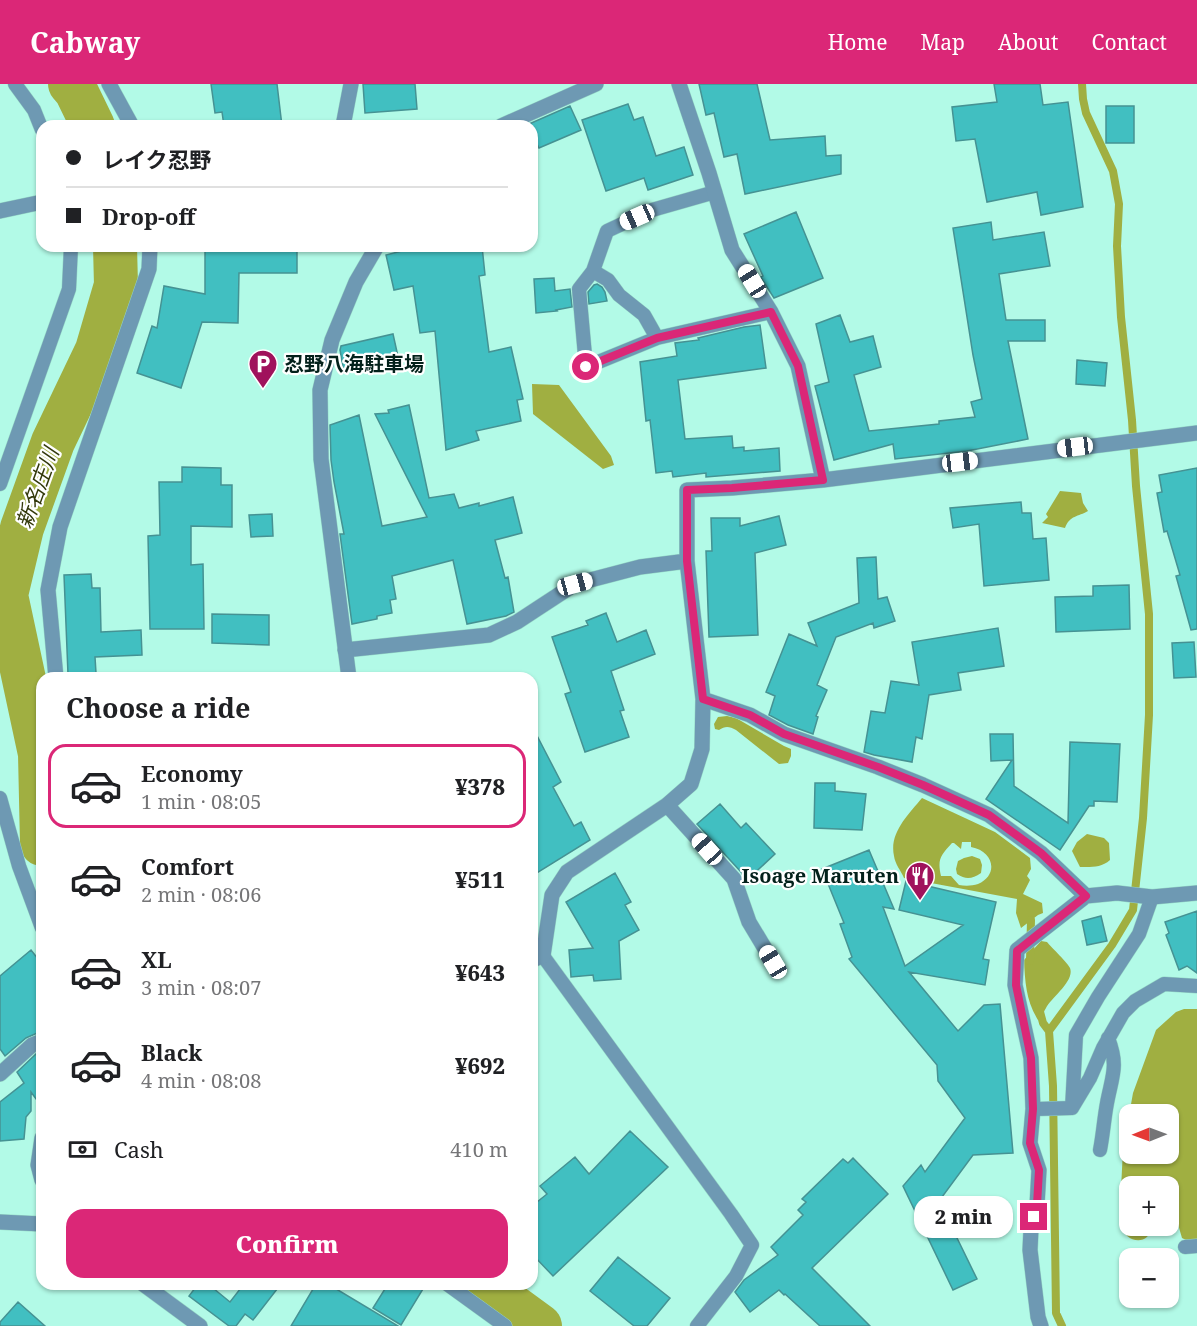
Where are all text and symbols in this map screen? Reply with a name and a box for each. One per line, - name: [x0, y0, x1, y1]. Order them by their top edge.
- text: Cabway: [30, 23, 140, 61]
- text: Home: [828, 28, 888, 56]
- text: Map: [921, 28, 965, 56]
- text: About: [998, 28, 1059, 56]
- text: Contact: [1092, 28, 1167, 56]
- text: レイク忍野: [102, 144, 212, 174]
- text: Drop-off: [102, 201, 195, 231]
- car: [617, 201, 657, 233]
- car: [735, 261, 769, 301]
- parking icon: 忍野八海駐車場: [247, 348, 279, 390]
- place label: 忍野八海駐車場: [284, 350, 424, 377]
- route start: [572, 353, 599, 380]
- car: [1056, 436, 1094, 458]
- water label: 新名庄川: [10, 442, 65, 532]
- car: [941, 451, 979, 473]
- car: [555, 571, 595, 597]
- text: Choose a ride: [66, 689, 251, 726]
- text: Economy: [141, 758, 243, 788]
- icon: car: [69, 759, 123, 813]
- text: ¥378: [455, 771, 505, 801]
- text: 1 min · 08:05: [141, 788, 261, 815]
- car: [688, 830, 726, 868]
- text: Comfort: [141, 851, 234, 881]
- icon: car: [69, 852, 123, 906]
- restaurant icon: Isoage Maruten: [904, 860, 936, 902]
- place label: Isoage Maruten: [742, 862, 899, 889]
- text: ¥511: [455, 864, 505, 894]
- text: 2 min · 08:06: [141, 881, 261, 908]
- car: [756, 942, 790, 982]
- text: XL: [141, 944, 172, 974]
- icon: car: [69, 945, 123, 999]
- text: ¥643: [455, 957, 505, 987]
- text: 3 min · 08:07: [141, 974, 261, 1001]
- text: Black: [141, 1037, 202, 1067]
- icon: car: [69, 1038, 123, 1092]
- text: ¥692: [455, 1050, 505, 1080]
- text: 4 min · 08:08: [141, 1067, 261, 1094]
- north arrow: [1119, 1104, 1179, 1164]
- map controls: [1119, 1104, 1179, 1308]
- icon: cash: [66, 1133, 99, 1166]
- text: Cash: [114, 1134, 164, 1164]
- text: 410 m: [450, 1136, 508, 1163]
- button: +: [1119, 1176, 1179, 1236]
- callout: 2 min: [914, 1196, 1013, 1238]
- text: 2 min: [935, 1203, 992, 1230]
- route end: [1020, 1203, 1047, 1230]
- button: Confirm: [66, 1209, 508, 1278]
- button: −: [1119, 1248, 1179, 1308]

